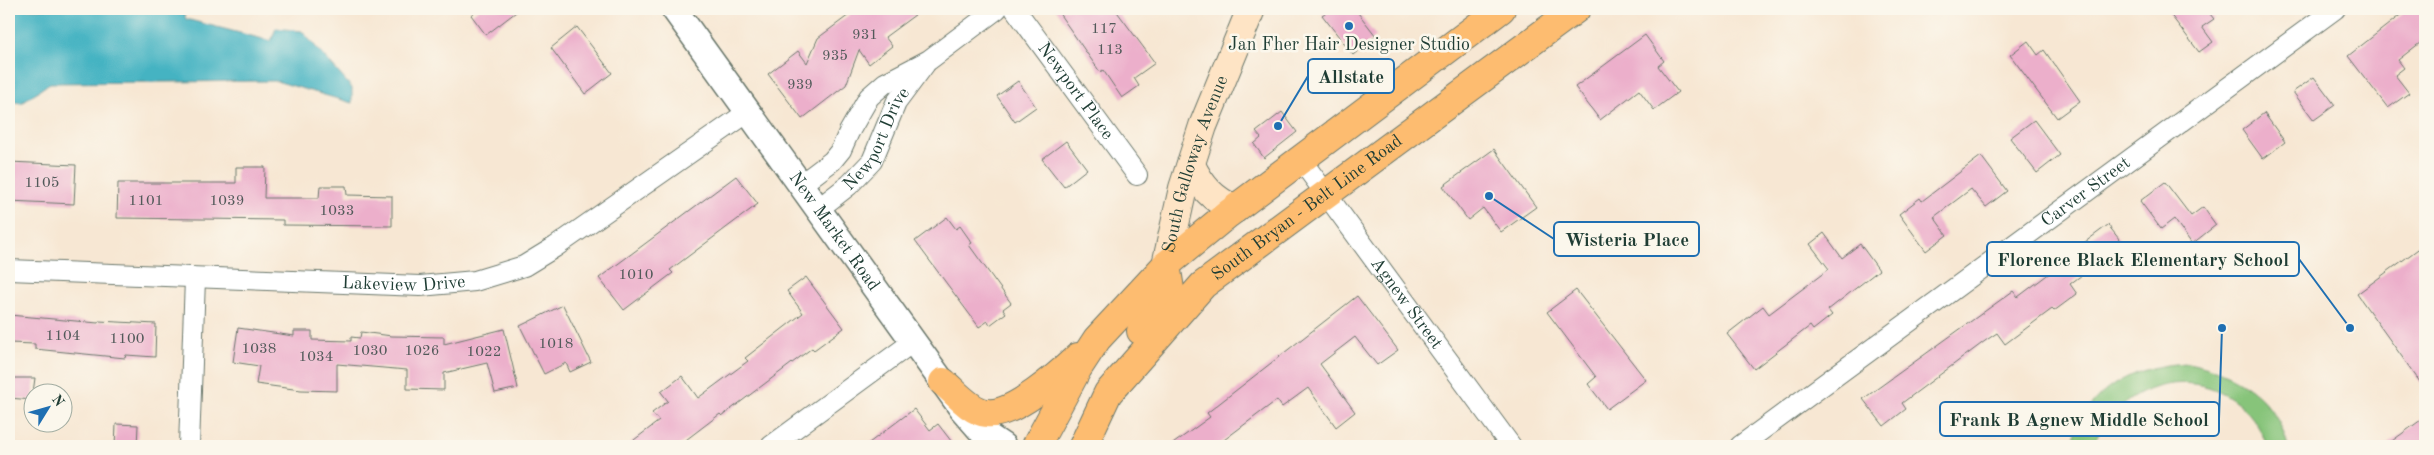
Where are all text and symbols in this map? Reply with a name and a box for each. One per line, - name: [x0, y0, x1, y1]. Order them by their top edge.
- marker: Jan Fher Hair Designer Studio: [1343, 20, 1355, 32]
- house number: 117: [1091, 22, 1117, 37]
- house number: 931: [852, 28, 878, 43]
- place label: Jan Fher Hair Designer Studio: [1228, 36, 1470, 54]
- street label: Newport Place: [1034, 39, 1117, 143]
- house number: 113: [1097, 43, 1123, 58]
- house number: 935: [822, 49, 848, 64]
- callout: Allstate: [1308, 59, 1394, 93]
- text: Allstate: [1318, 69, 1384, 88]
- street label: South Galloway Avenue: [1160, 73, 1232, 255]
- house number: 939: [787, 78, 813, 93]
- street label: Newport Drive: [840, 84, 913, 194]
- street label: South Bryan - Belt Line Road: [1208, 132, 1406, 284]
- street label: Carver Street: [2038, 154, 2134, 231]
- street label: New Market Road: [785, 169, 883, 294]
- house number: 1105: [25, 176, 59, 191]
- house number: 1101: [129, 194, 163, 209]
- house number: 1039: [210, 194, 244, 209]
- house number: 1033: [320, 204, 354, 219]
- callout: Wisteria Place: [1554, 222, 1699, 256]
- text: Wisteria Place: [1565, 232, 1689, 251]
- callout: Florence Black Elementary School: [1987, 242, 2299, 276]
- text: Florence Black Elementary School: [1997, 252, 2289, 271]
- street label: Agnew Street: [1367, 255, 1446, 352]
- house number: 1010: [619, 268, 653, 283]
- street label: Lakeview Drive: [342, 273, 466, 295]
- house number: 1104: [46, 329, 80, 344]
- house number: 1100: [110, 332, 144, 347]
- house number: 1018: [539, 337, 573, 352]
- house number: 1038: [242, 342, 276, 357]
- house number: 1030: [353, 344, 387, 359]
- house number: 1026: [405, 344, 439, 359]
- house number: 1022: [467, 345, 501, 360]
- house number: 1034: [299, 350, 333, 365]
- north arrow: [22, 382, 72, 432]
- text: N: [49, 392, 67, 410]
- callout: Frank B Agnew Middle School: [1940, 402, 2219, 436]
- text: Frank B Agnew Middle School: [1949, 412, 2209, 431]

